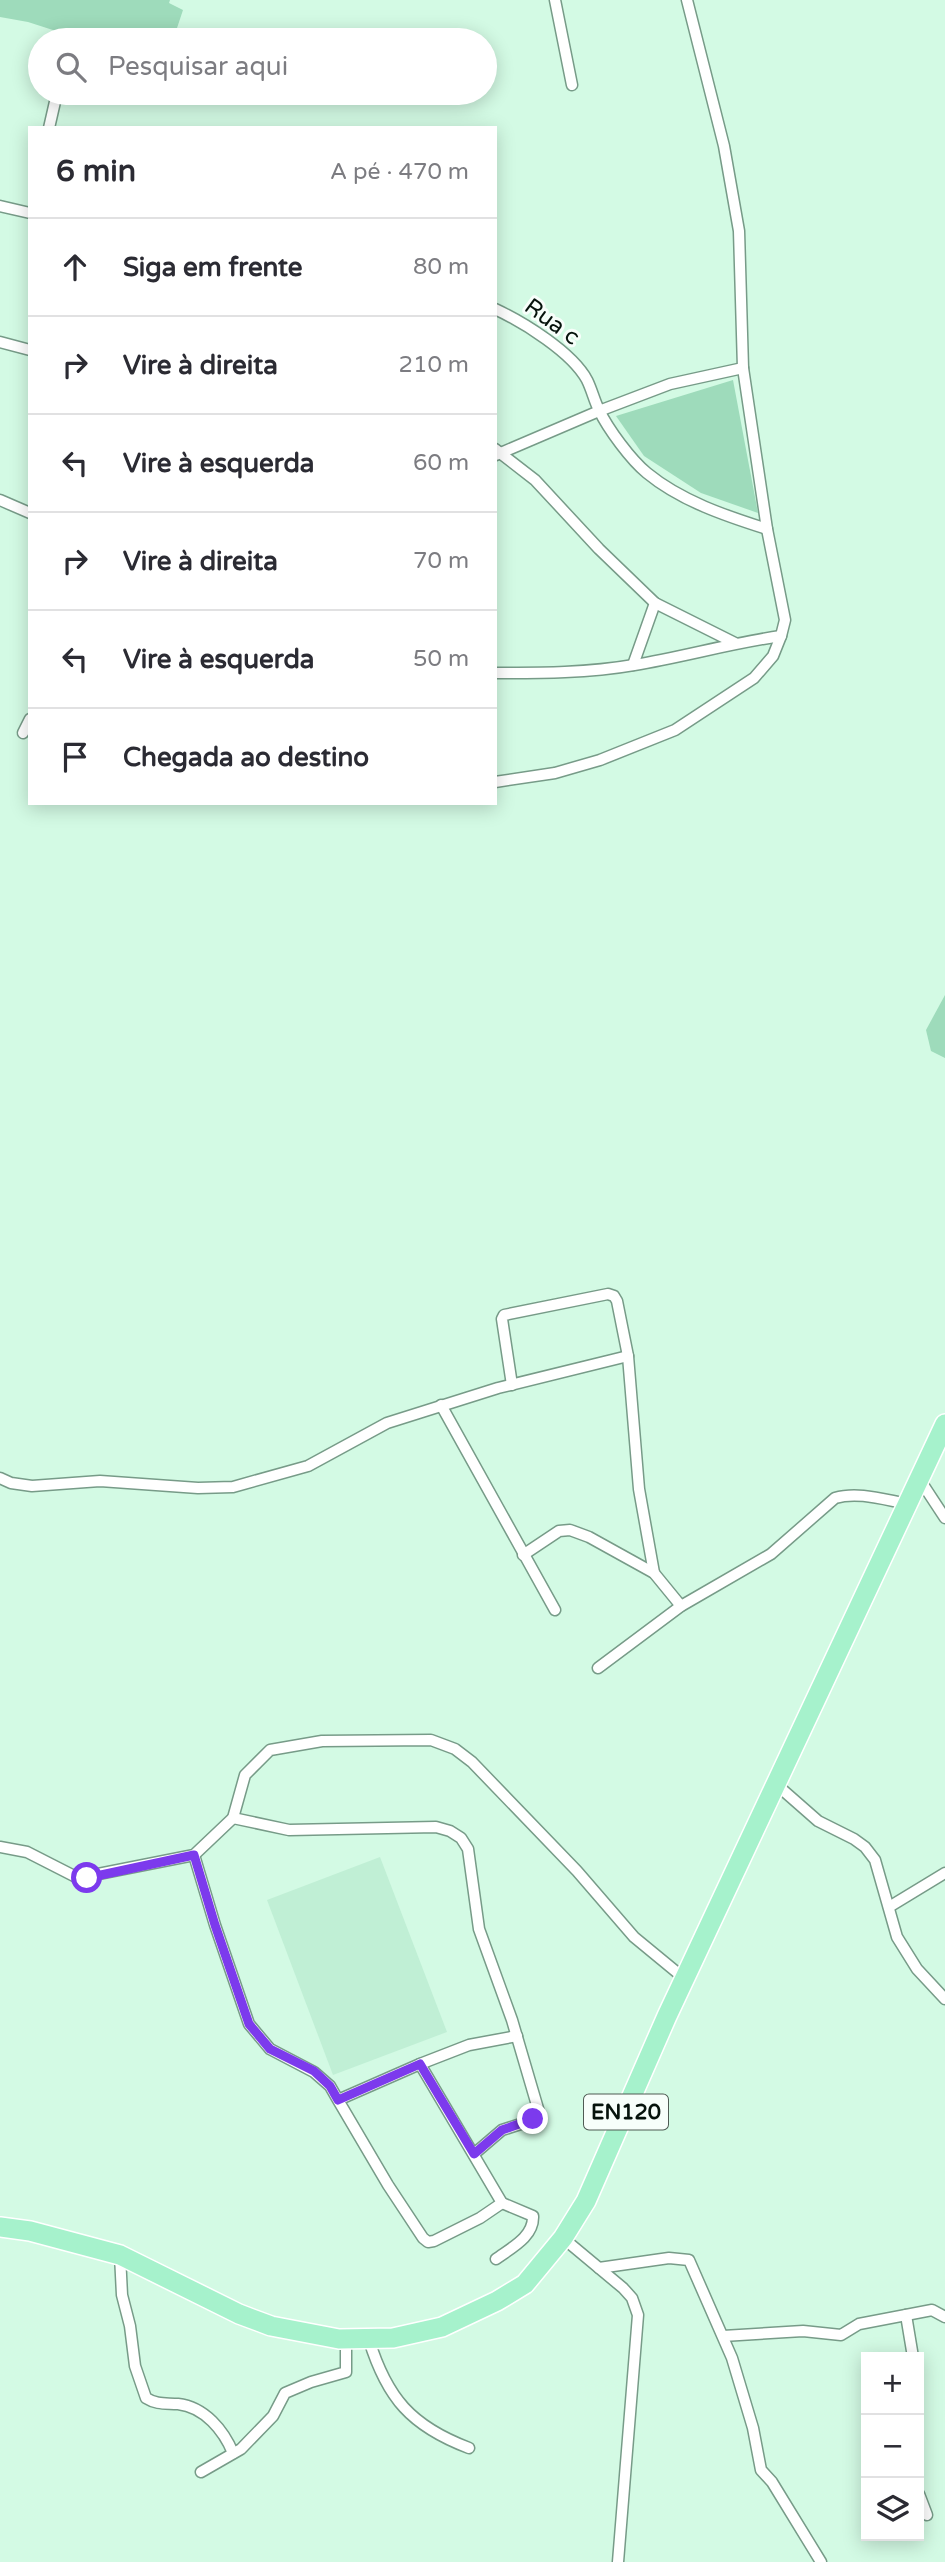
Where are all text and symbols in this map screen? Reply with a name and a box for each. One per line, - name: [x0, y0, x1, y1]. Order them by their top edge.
- search box: [28, 28, 497, 105]
- icon: search: [52, 48, 90, 86]
- text: Pesquisar aqui: [108, 51, 288, 82]
- text: 6 min: [56, 153, 136, 190]
- text: A pé · 470 m: [330, 158, 469, 186]
- icon: ahead: [56, 248, 94, 286]
- text: Siga em frente: [123, 252, 303, 283]
- text: 80 m: [413, 253, 469, 281]
- street label: Rua c: [519, 293, 585, 351]
- icon: right: [56, 346, 94, 384]
- text: Vire à direita: [123, 350, 278, 381]
- text: 210 m: [399, 351, 469, 379]
- icon: left: [56, 444, 94, 482]
- text: Vire à esquerda: [123, 448, 314, 479]
- text: 60 m: [413, 449, 469, 477]
- icon: right: [56, 542, 94, 580]
- text: Vire à direita: [123, 546, 278, 577]
- text: 70 m: [413, 547, 469, 575]
- icon: left: [56, 640, 94, 678]
- text: Vire à esquerda: [123, 644, 314, 675]
- text: 50 m: [413, 645, 469, 673]
- icon: arrive: [56, 738, 94, 776]
- text: Chegada ao destino: [123, 742, 369, 773]
- route start: [71, 1862, 102, 1893]
- road number: EN120: [584, 2094, 668, 2130]
- route end: [517, 2103, 548, 2134]
- map controls: [861, 2352, 924, 2541]
- button: +: [861, 2352, 924, 2415]
- button: −: [861, 2415, 924, 2478]
- button: layers: [861, 2478, 924, 2541]

